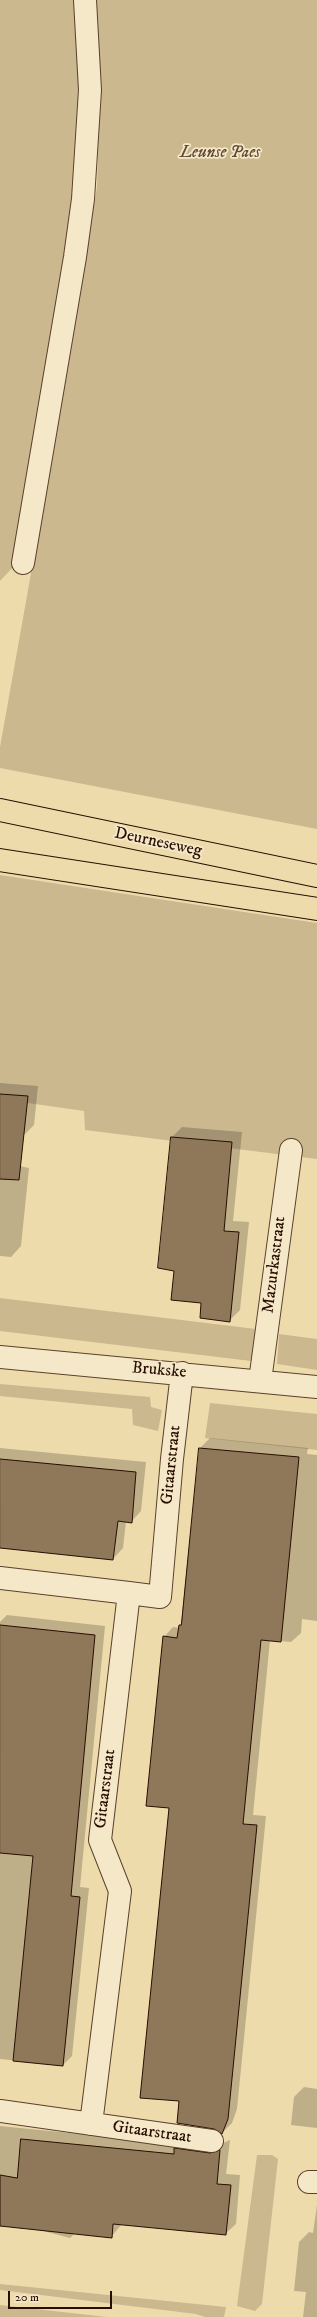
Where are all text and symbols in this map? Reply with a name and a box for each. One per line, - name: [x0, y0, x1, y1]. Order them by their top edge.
- park label: Leunse Paes: [180, 143, 260, 163]
- street label: Deurneseweg: [112, 824, 204, 862]
- street label: Mazurkastraat: [259, 1215, 291, 1315]
- street label: Brukske: [131, 1358, 187, 1384]
- street label: Gitaarstraat: [158, 1424, 186, 1506]
- street label: Gitaarstraat: [91, 1748, 121, 1830]
- street label: Gitaarstraat: [111, 2117, 193, 2149]
- scale bar: [10, 2283, 114, 2309]
- text: 20 m: [15, 2290, 39, 2305]

